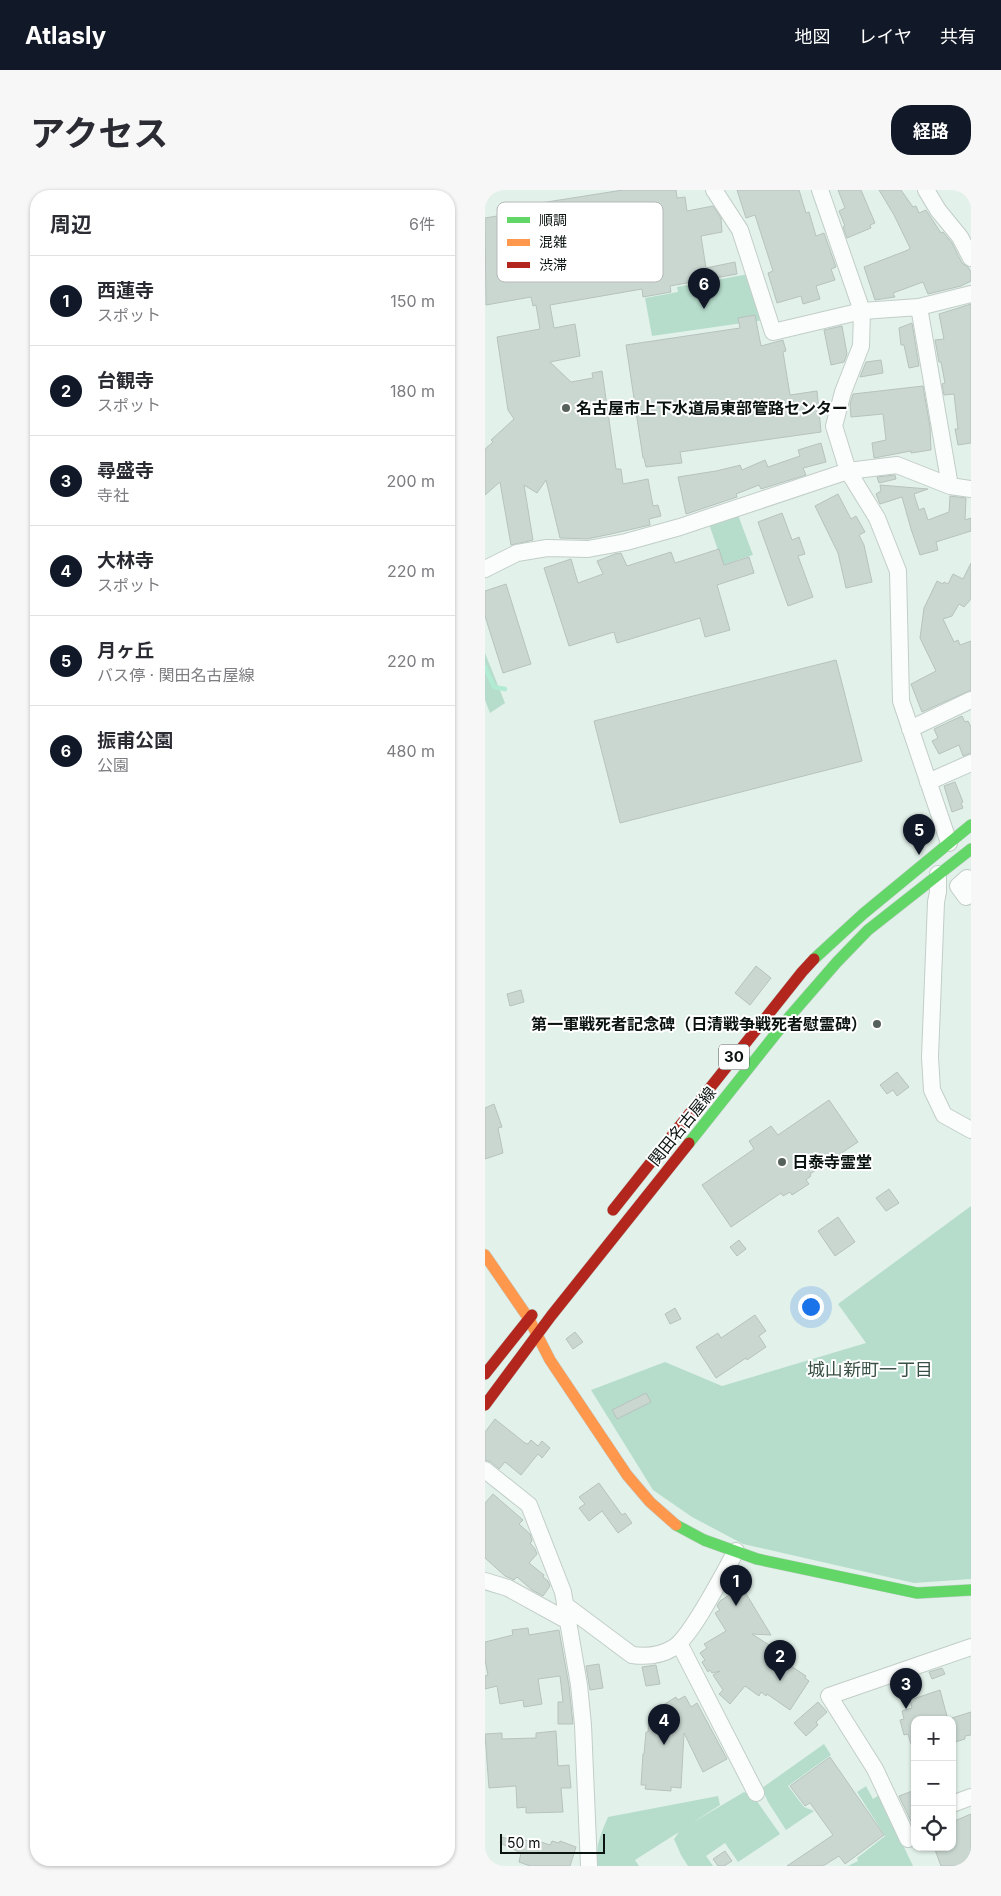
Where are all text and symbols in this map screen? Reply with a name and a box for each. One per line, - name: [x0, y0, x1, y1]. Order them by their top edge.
- text: Atlasly: [25, 21, 106, 50]
- text: 地図: [795, 26, 831, 47]
- text: レイヤ: [859, 26, 912, 47]
- text: 共有: [940, 26, 976, 47]
- button: 経路: [891, 105, 971, 155]
- text: アクセス: [30, 112, 168, 154]
- legend: [497, 202, 663, 282]
- text: 順調: [539, 211, 567, 228]
- text: 周辺: [50, 212, 92, 237]
- text: 6件: [409, 214, 435, 234]
- text: 混雑: [539, 233, 567, 250]
- text: 渋滞: [539, 256, 567, 273]
- pin: 6: [688, 268, 720, 309]
- text: 西蓮寺: [97, 279, 154, 302]
- text: 1: [63, 291, 69, 311]
- text: 150 m: [390, 291, 435, 311]
- text: スポット: [97, 305, 161, 325]
- text: 台観寺: [97, 369, 154, 392]
- text: 2: [61, 381, 71, 401]
- text: 180 m: [390, 381, 435, 401]
- text: スポット: [97, 395, 161, 415]
- place label: 名古屋市上下水道局東部管路センター: [576, 398, 848, 418]
- marker: 名古屋市上下水道局東部管路センター: [560, 402, 572, 414]
- text: 尋盛寺: [97, 459, 154, 482]
- text: 3: [61, 471, 71, 491]
- text: 200 m: [387, 471, 435, 491]
- text: 寺社: [97, 485, 129, 505]
- text: 大林寺: [97, 549, 154, 572]
- text: 4: [61, 561, 71, 581]
- text: 220 m: [387, 561, 435, 581]
- text: スポット: [97, 575, 161, 595]
- text: 月ヶ丘: [97, 639, 154, 662]
- text: 5: [61, 651, 71, 671]
- text: 220 m: [387, 651, 435, 671]
- text: バス停 · 関田名古屋線: [97, 665, 255, 685]
- text: 振甫公園: [97, 729, 173, 752]
- text: 6: [61, 741, 71, 761]
- text: 480 m: [386, 741, 435, 761]
- text: 公園: [97, 755, 129, 775]
- pin: 5: [903, 814, 935, 855]
- place label: 第一軍戦死者記念碑（日清戦争戦死者慰霊碑）: [531, 1014, 867, 1034]
- marker: 第一軍戦死者記念碑（日清戦争戦死者慰霊碑）: [871, 1018, 883, 1030]
- road number: 30: [719, 1044, 749, 1070]
- street label: 関田名古屋線: [644, 1082, 720, 1170]
- place label: 日泰寺霊堂: [792, 1152, 872, 1172]
- marker: 日泰寺霊堂: [776, 1156, 788, 1168]
- your location: [798, 1294, 824, 1320]
- district label: 城山新町一丁目: [807, 1359, 933, 1380]
- pin: 1: [720, 1565, 752, 1606]
- pin: 2: [764, 1640, 796, 1681]
- pin: 3: [890, 1668, 922, 1709]
- pin: 4: [648, 1704, 680, 1745]
- map controls: [911, 1716, 956, 1851]
- button: +: [911, 1716, 956, 1761]
- button: −: [911, 1761, 956, 1806]
- button: locate: [911, 1806, 956, 1851]
- scale bar: [500, 1831, 605, 1854]
- text: 50 m: [507, 1834, 541, 1851]

